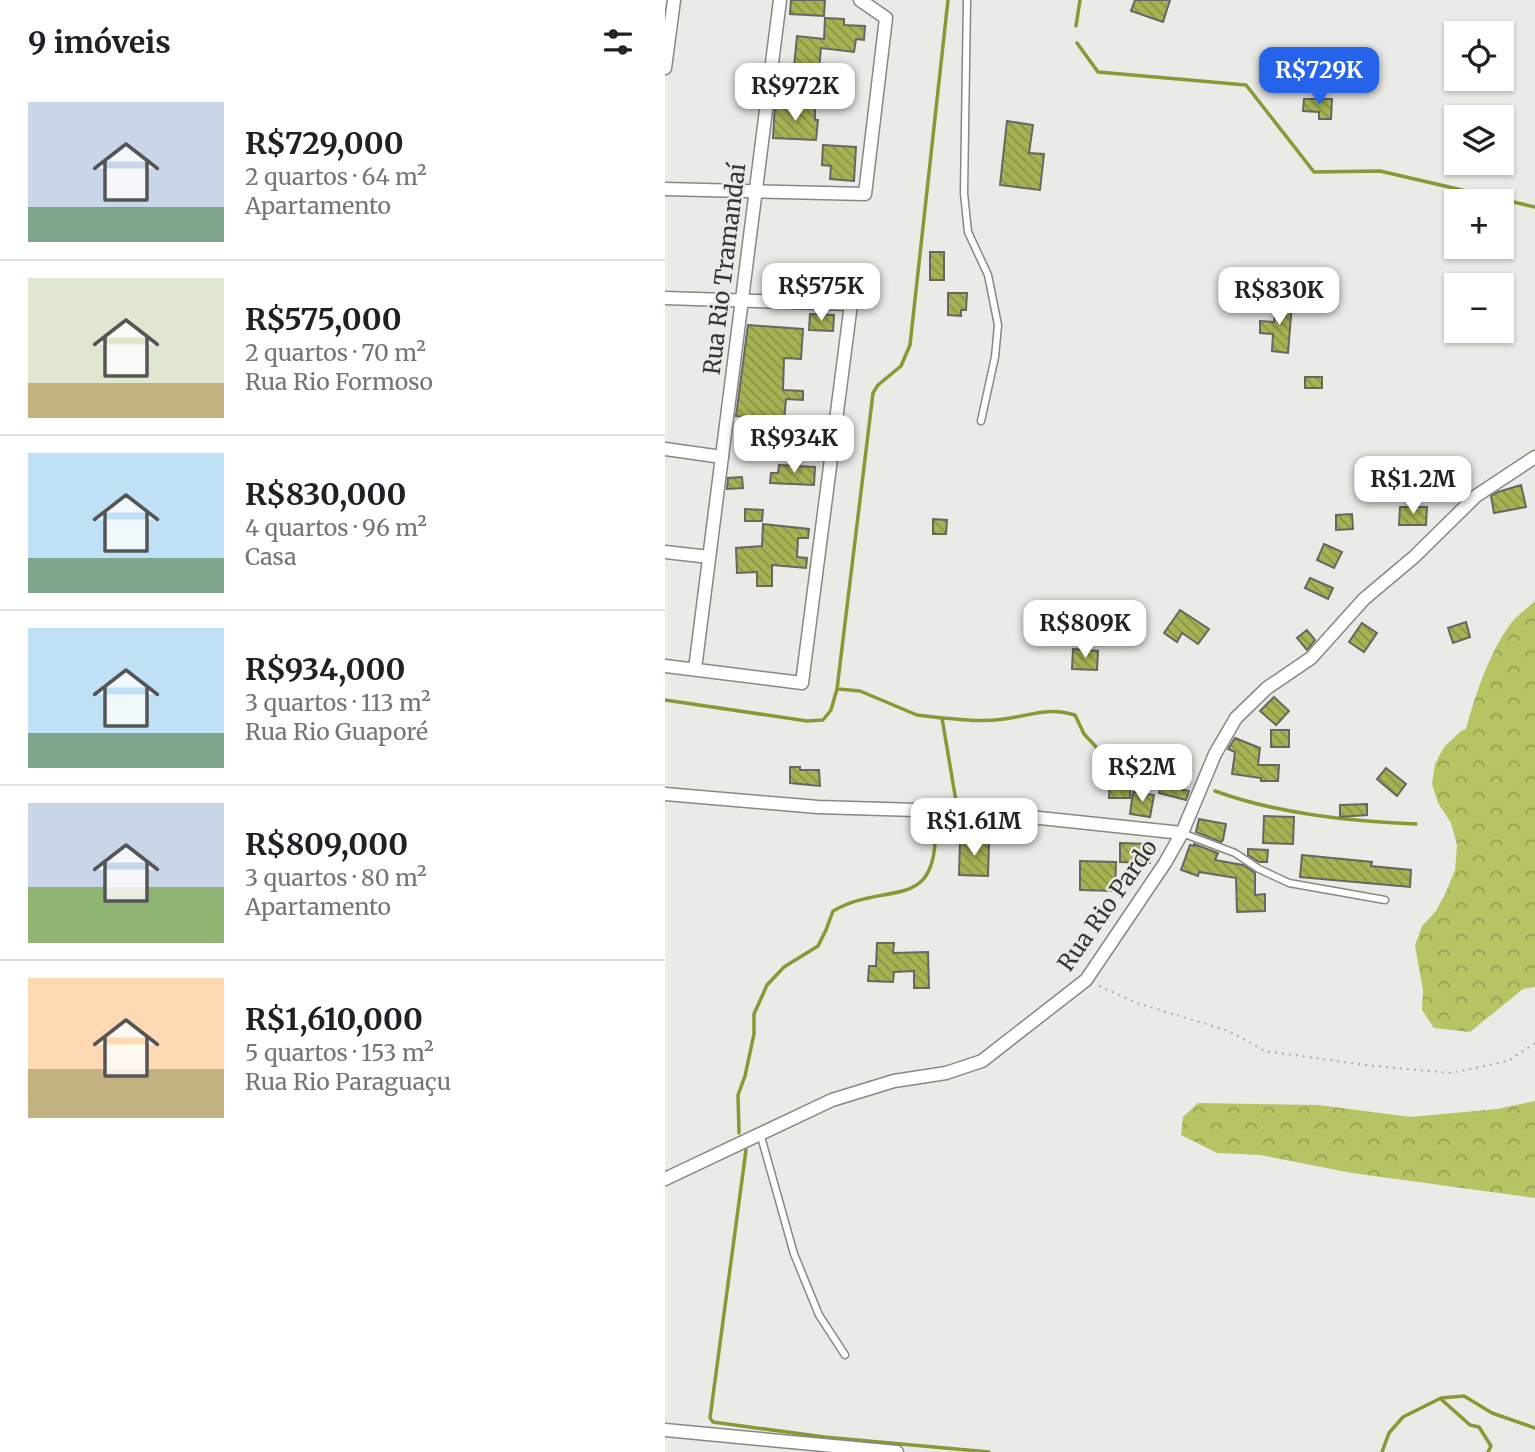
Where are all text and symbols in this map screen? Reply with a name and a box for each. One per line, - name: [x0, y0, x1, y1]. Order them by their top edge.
- map controls: [1444, 21, 1514, 343]
- button: locate: [1444, 21, 1514, 91]
- text: 9 imóveis: [28, 23, 171, 61]
- icon: filters: [599, 23, 637, 61]
- pin: R$729K: [1262, 48, 1376, 107]
- text: R$729K: [1275, 55, 1363, 84]
- pin: R$972K: [738, 64, 852, 123]
- text: R$972K: [751, 71, 839, 100]
- button: layers: [1444, 105, 1514, 175]
- text: R$729,000: [245, 124, 404, 162]
- icon: home: [84, 130, 168, 214]
- street label: Rua Rio Tramandaí: [697, 161, 751, 376]
- text: 2 quartos · 64 m²: [245, 162, 427, 191]
- button: +: [1444, 189, 1514, 259]
- text: Apartamento: [245, 191, 391, 220]
- pin: R$575K: [764, 264, 878, 323]
- pin: R$830K: [1222, 268, 1336, 327]
- text: R$575K: [778, 271, 864, 300]
- button: −: [1444, 273, 1514, 343]
- text: R$830K: [1234, 275, 1324, 304]
- text: R$575,000: [245, 300, 402, 338]
- icon: home: [84, 306, 168, 390]
- text: 2 quartos · 70 m²: [245, 338, 426, 367]
- text: Rua Rio Formoso: [245, 367, 433, 396]
- pin: R$934K: [737, 416, 851, 475]
- text: R$934K: [750, 423, 838, 452]
- pin: R$1.2M: [1356, 456, 1470, 516]
- text: R$1.2M: [1370, 464, 1456, 493]
- text: R$830,000: [245, 475, 406, 513]
- icon: home: [84, 481, 168, 565]
- text: 4 quartos · 96 m²: [245, 513, 427, 542]
- text: Casa: [245, 542, 297, 571]
- pin: R$809K: [1028, 600, 1142, 660]
- text: R$809K: [1039, 608, 1131, 637]
- text: R$934,000: [245, 650, 405, 688]
- icon: home: [84, 656, 168, 740]
- text: 3 quartos · 113 m²: [245, 688, 431, 717]
- text: Rua Rio Guaporé: [245, 717, 428, 746]
- pin: R$2M: [1101, 744, 1183, 804]
- text: R$2M: [1108, 752, 1176, 781]
- pin: R$1.61M: [909, 798, 1039, 858]
- text: R$1.61M: [927, 806, 1021, 835]
- text: R$809,000: [245, 825, 408, 863]
- icon: home: [84, 831, 168, 915]
- street label: Rua Rio Pardo: [1051, 834, 1163, 976]
- text: 3 quartos · 80 m²: [245, 863, 427, 892]
- text: Apartamento: [245, 892, 391, 921]
- text: R$1,610,000: [245, 1000, 423, 1038]
- icon: home: [84, 1006, 168, 1090]
- text: 5 quartos · 153 m²: [245, 1038, 434, 1067]
- text: Rua Rio Paraguaçu: [245, 1067, 451, 1096]

